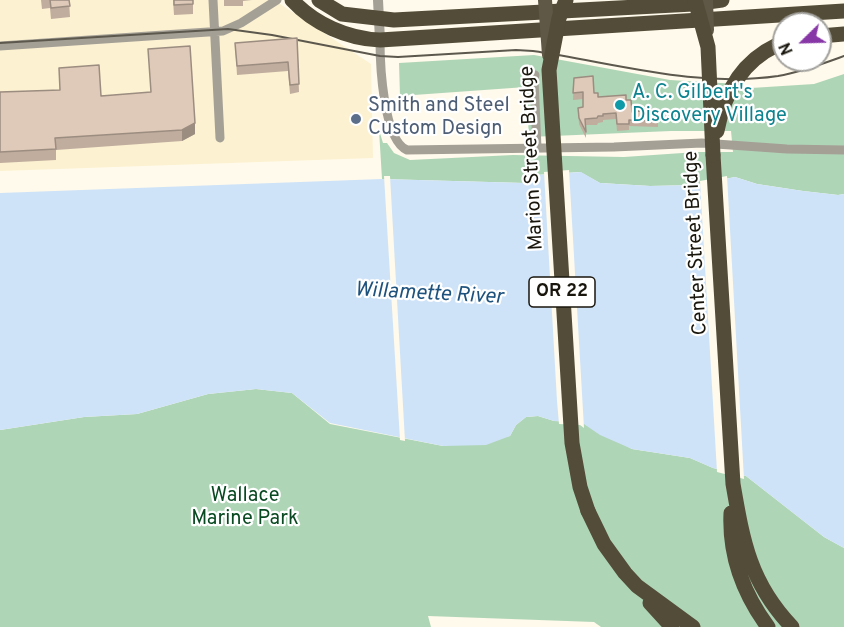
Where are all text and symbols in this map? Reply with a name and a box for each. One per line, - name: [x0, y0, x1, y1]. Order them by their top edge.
- north arrow: [772, 12, 832, 72]
- text: N: [776, 39, 799, 57]
- street label: Marion Street Bridge: [516, 65, 550, 251]
- place label: A. C. Gilbert's Discovery Village: [632, 82, 787, 129]
- place label: Smith and Steel Custom Design: [368, 95, 510, 142]
- marker: A. C. Gilbert's Discovery Village: [613, 98, 627, 112]
- marker: Smith and Steel Custom Design: [349, 112, 363, 126]
- street label: Center Street Bridge: [680, 150, 714, 336]
- road number: OR 22: [529, 277, 595, 307]
- water label: Willamette River: [354, 279, 504, 311]
- park label: Wallace Marine Park: [191, 485, 299, 532]

